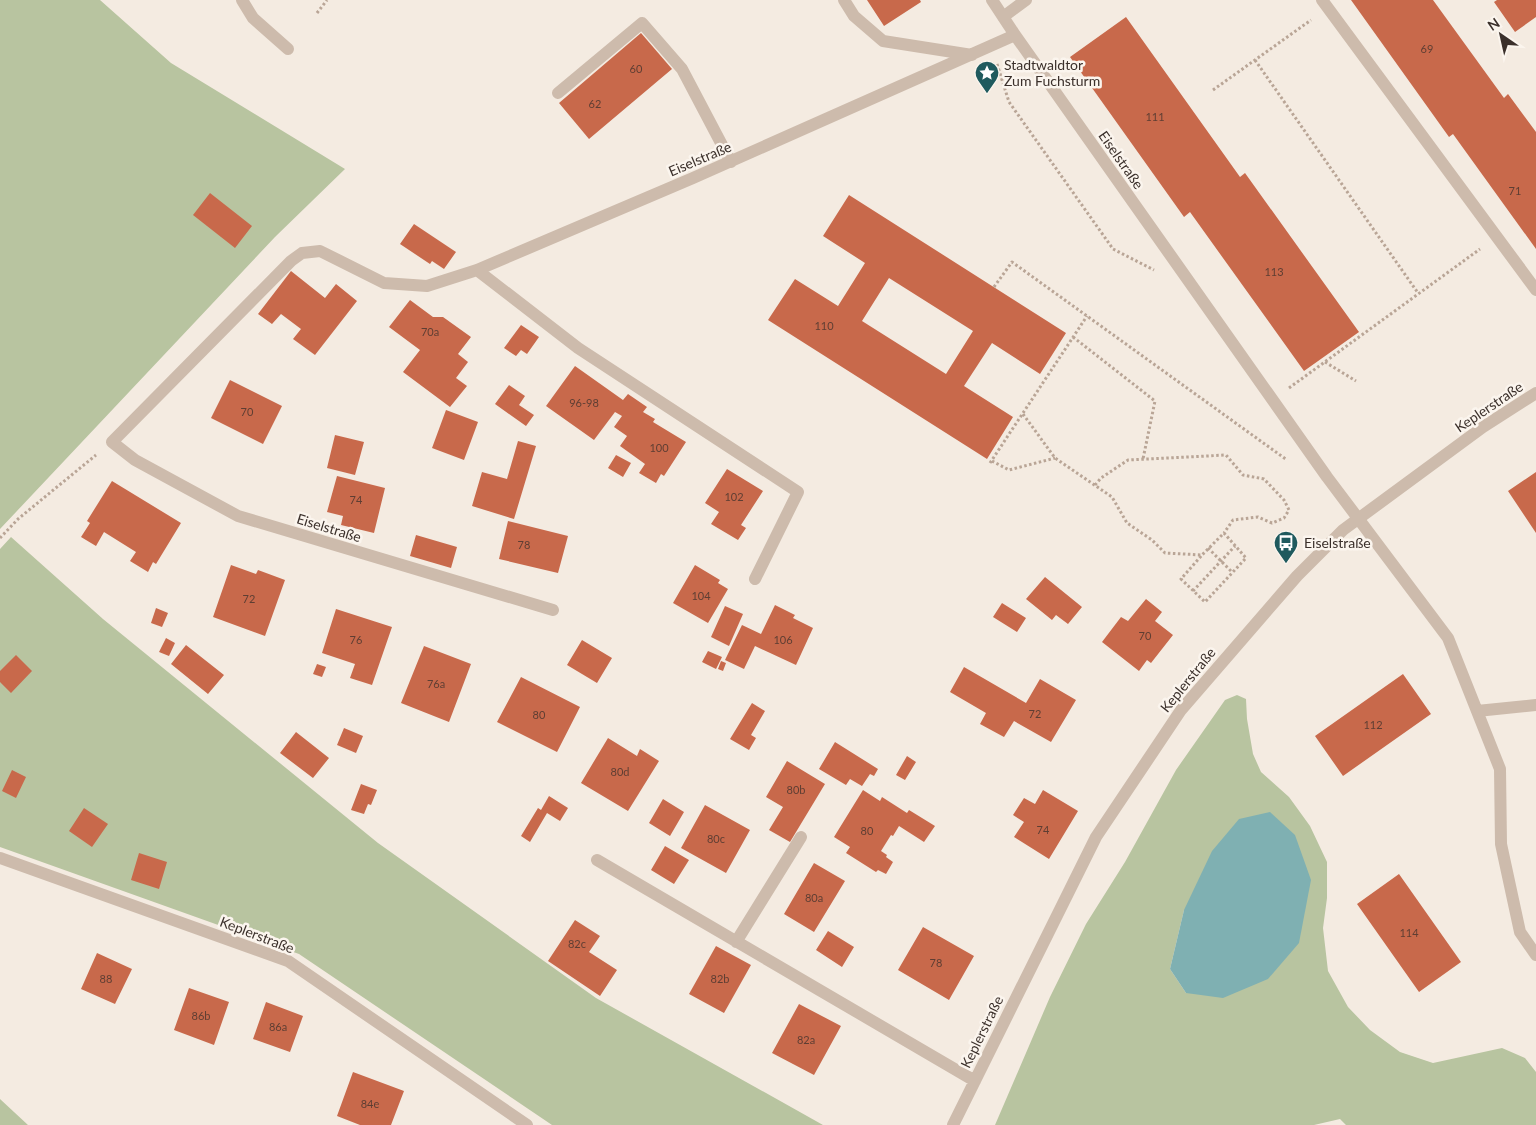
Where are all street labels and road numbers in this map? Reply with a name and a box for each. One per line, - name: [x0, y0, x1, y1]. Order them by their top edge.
- street label: Eiselstraße: [1095, 128, 1148, 192]
- street label: Eiselstraße: [666, 138, 734, 179]
- street label: Keplerstraße: [1452, 378, 1526, 436]
- street label: Eiselstraße: [295, 510, 364, 545]
- street label: Keplerstraße: [1156, 644, 1219, 715]
- street label: Keplerstraße: [218, 913, 297, 956]
- street label: Keplerstraße: [957, 993, 1006, 1071]

